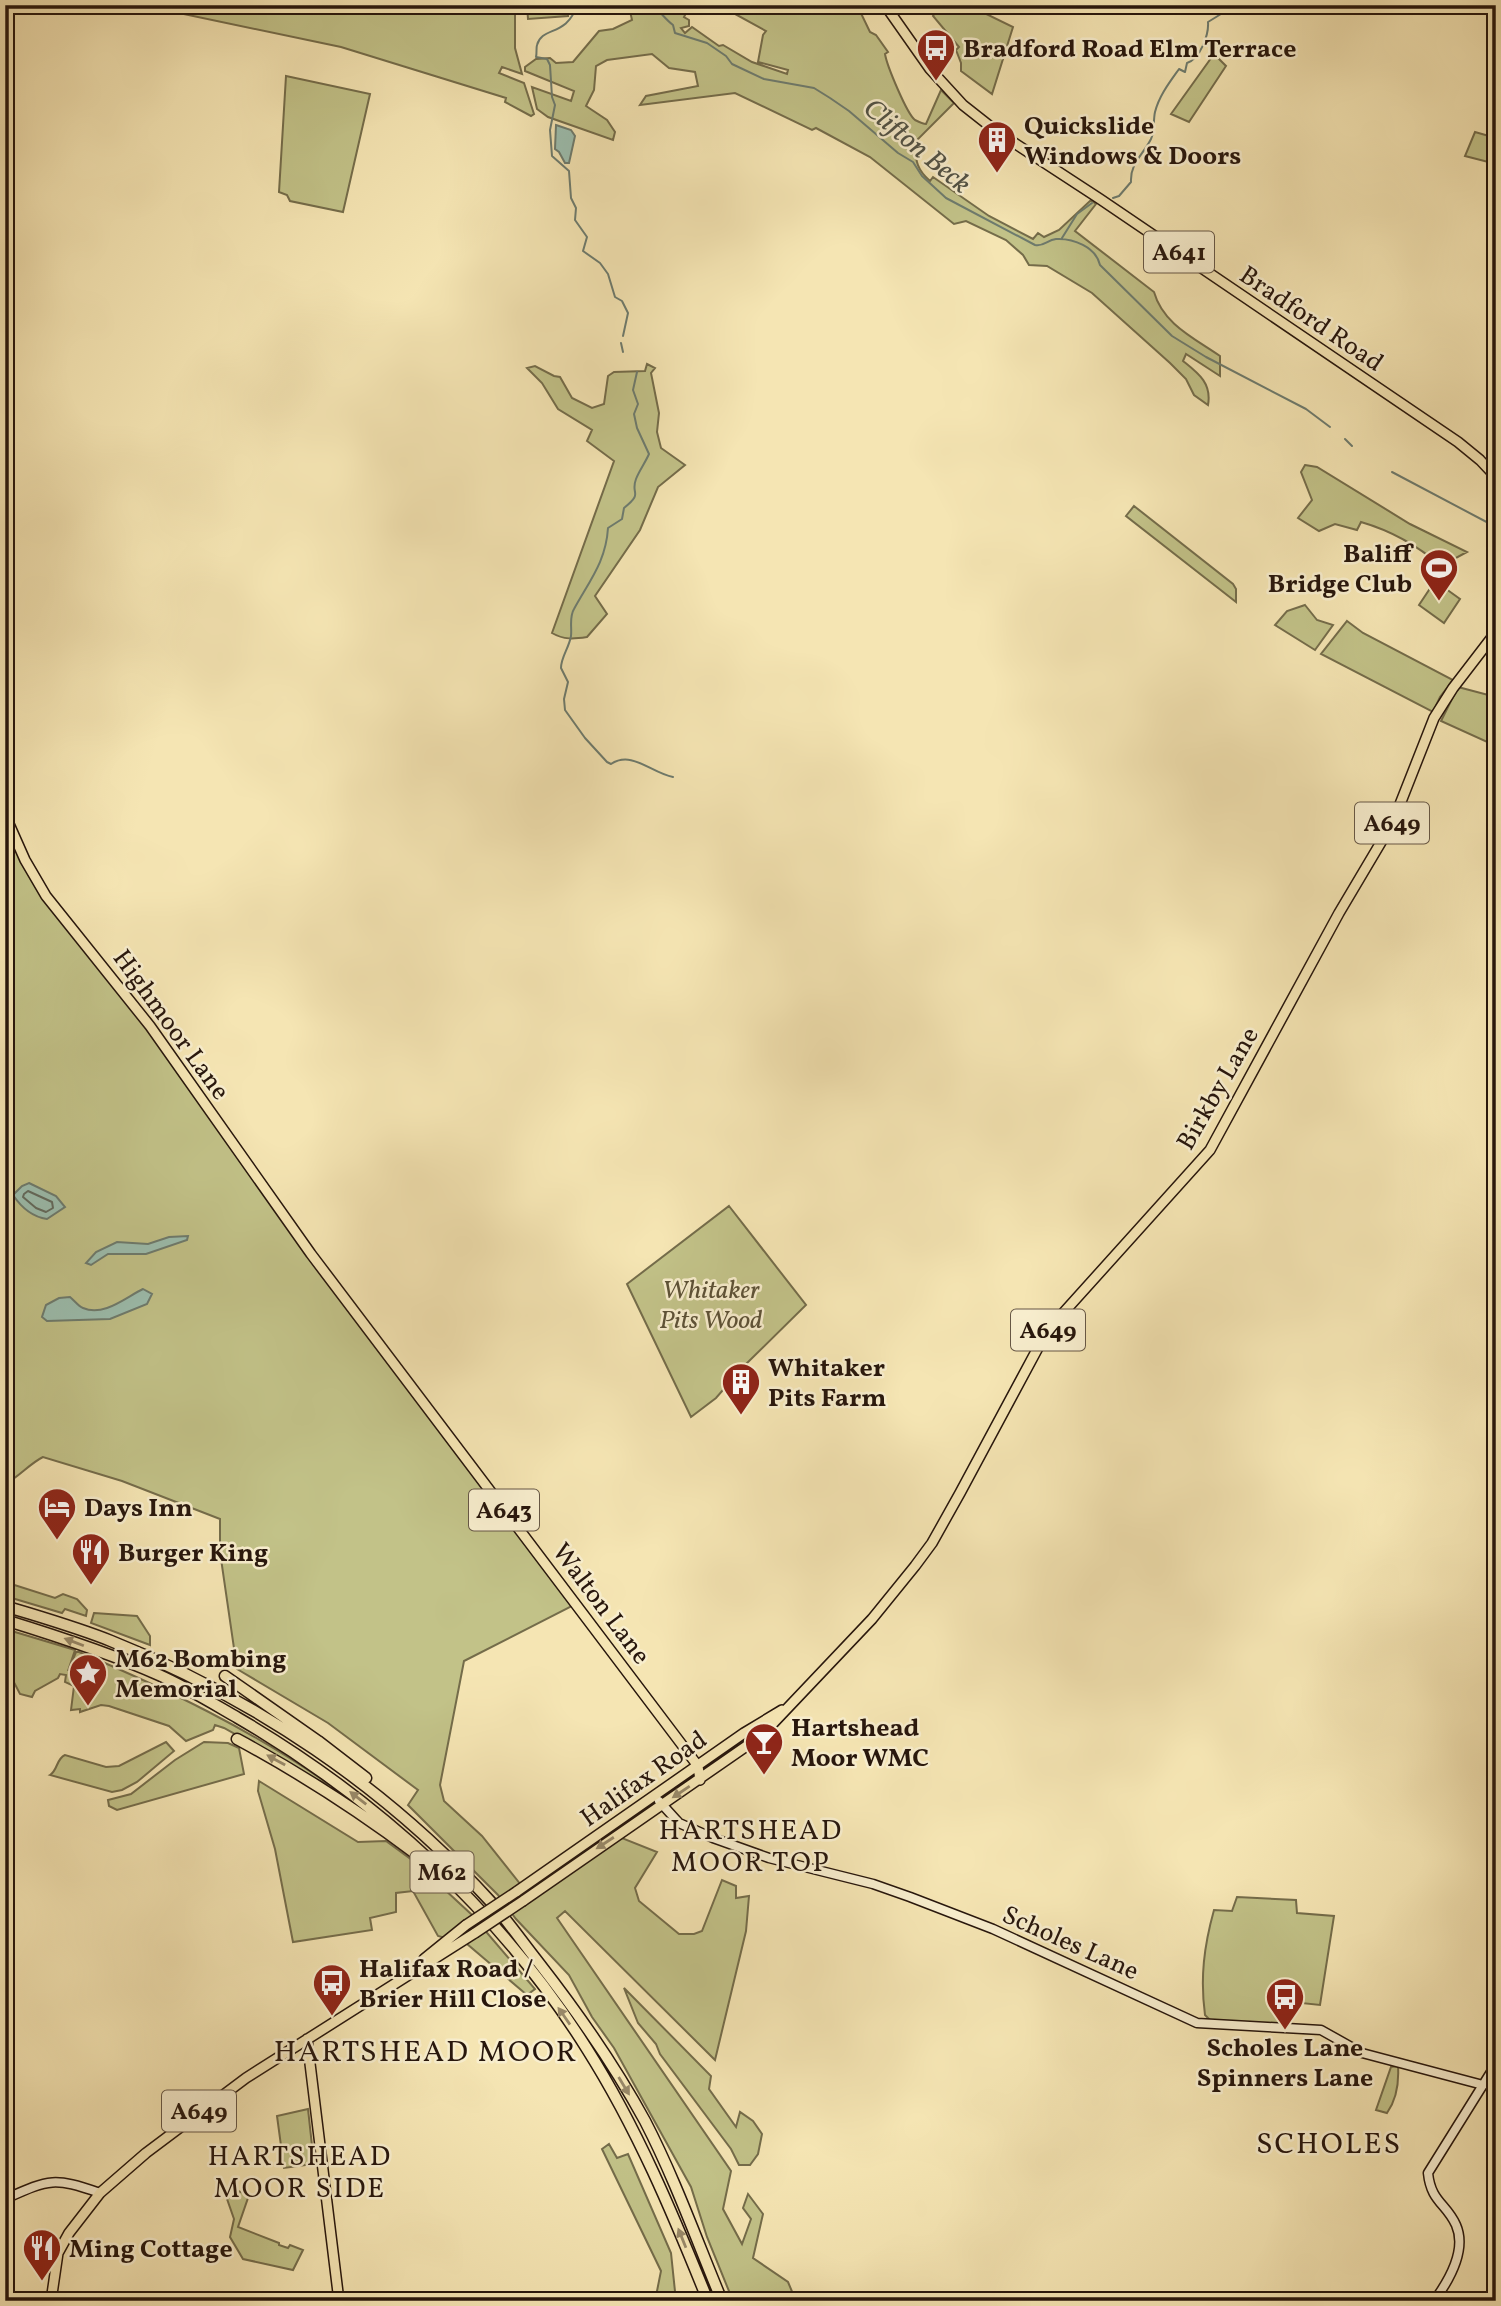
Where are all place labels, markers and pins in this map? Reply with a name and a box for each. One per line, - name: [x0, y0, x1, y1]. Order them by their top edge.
- bus stop icon: Bradford Road Elm Terrace: [915, 27, 957, 82]
- place label: Bradford Road Elm Terrace: [963, 32, 1296, 68]
- place label: Quickslide Windows & Doors: [1024, 109, 1241, 175]
- building icon: Quickslide Windows & Doors: [976, 119, 1018, 174]
- place label: Baliff Bridge Club: [1268, 537, 1415, 603]
- sports icon: Baliff Bridge Club: [1418, 547, 1460, 602]
- place label: Whitaker Pits Farm: [768, 1351, 886, 1417]
- building icon: Whitaker Pits Farm: [720, 1361, 762, 1416]
- hotel icon: Days Inn: [36, 1486, 78, 1541]
- place label: Days Inn: [84, 1491, 193, 1527]
- restaurant icon: Burger King: [70, 1531, 112, 1586]
- place label: Burger King: [118, 1536, 268, 1572]
- place label: M62 Bombing Memorial: [115, 1642, 286, 1708]
- place icon: M62 Bombing Memorial: [67, 1652, 109, 1707]
- place label: Hartshead Moor WMC: [791, 1711, 929, 1777]
- bar icon: Hartshead Moor WMC: [743, 1721, 785, 1776]
- place label: Halifax Road / Brier Hill Close: [359, 1952, 546, 2018]
- bus stop icon: Halifax Road / Brier Hill Close: [311, 1962, 353, 2017]
- bus stop icon: Scholes Lane Spinners Lane: [1264, 1976, 1306, 2031]
- place label: Scholes Lane Spinners Lane: [1197, 2031, 1373, 2097]
- restaurant icon: Ming Cottage: [21, 2227, 63, 2282]
- place label: Ming Cottage: [69, 2232, 233, 2268]

